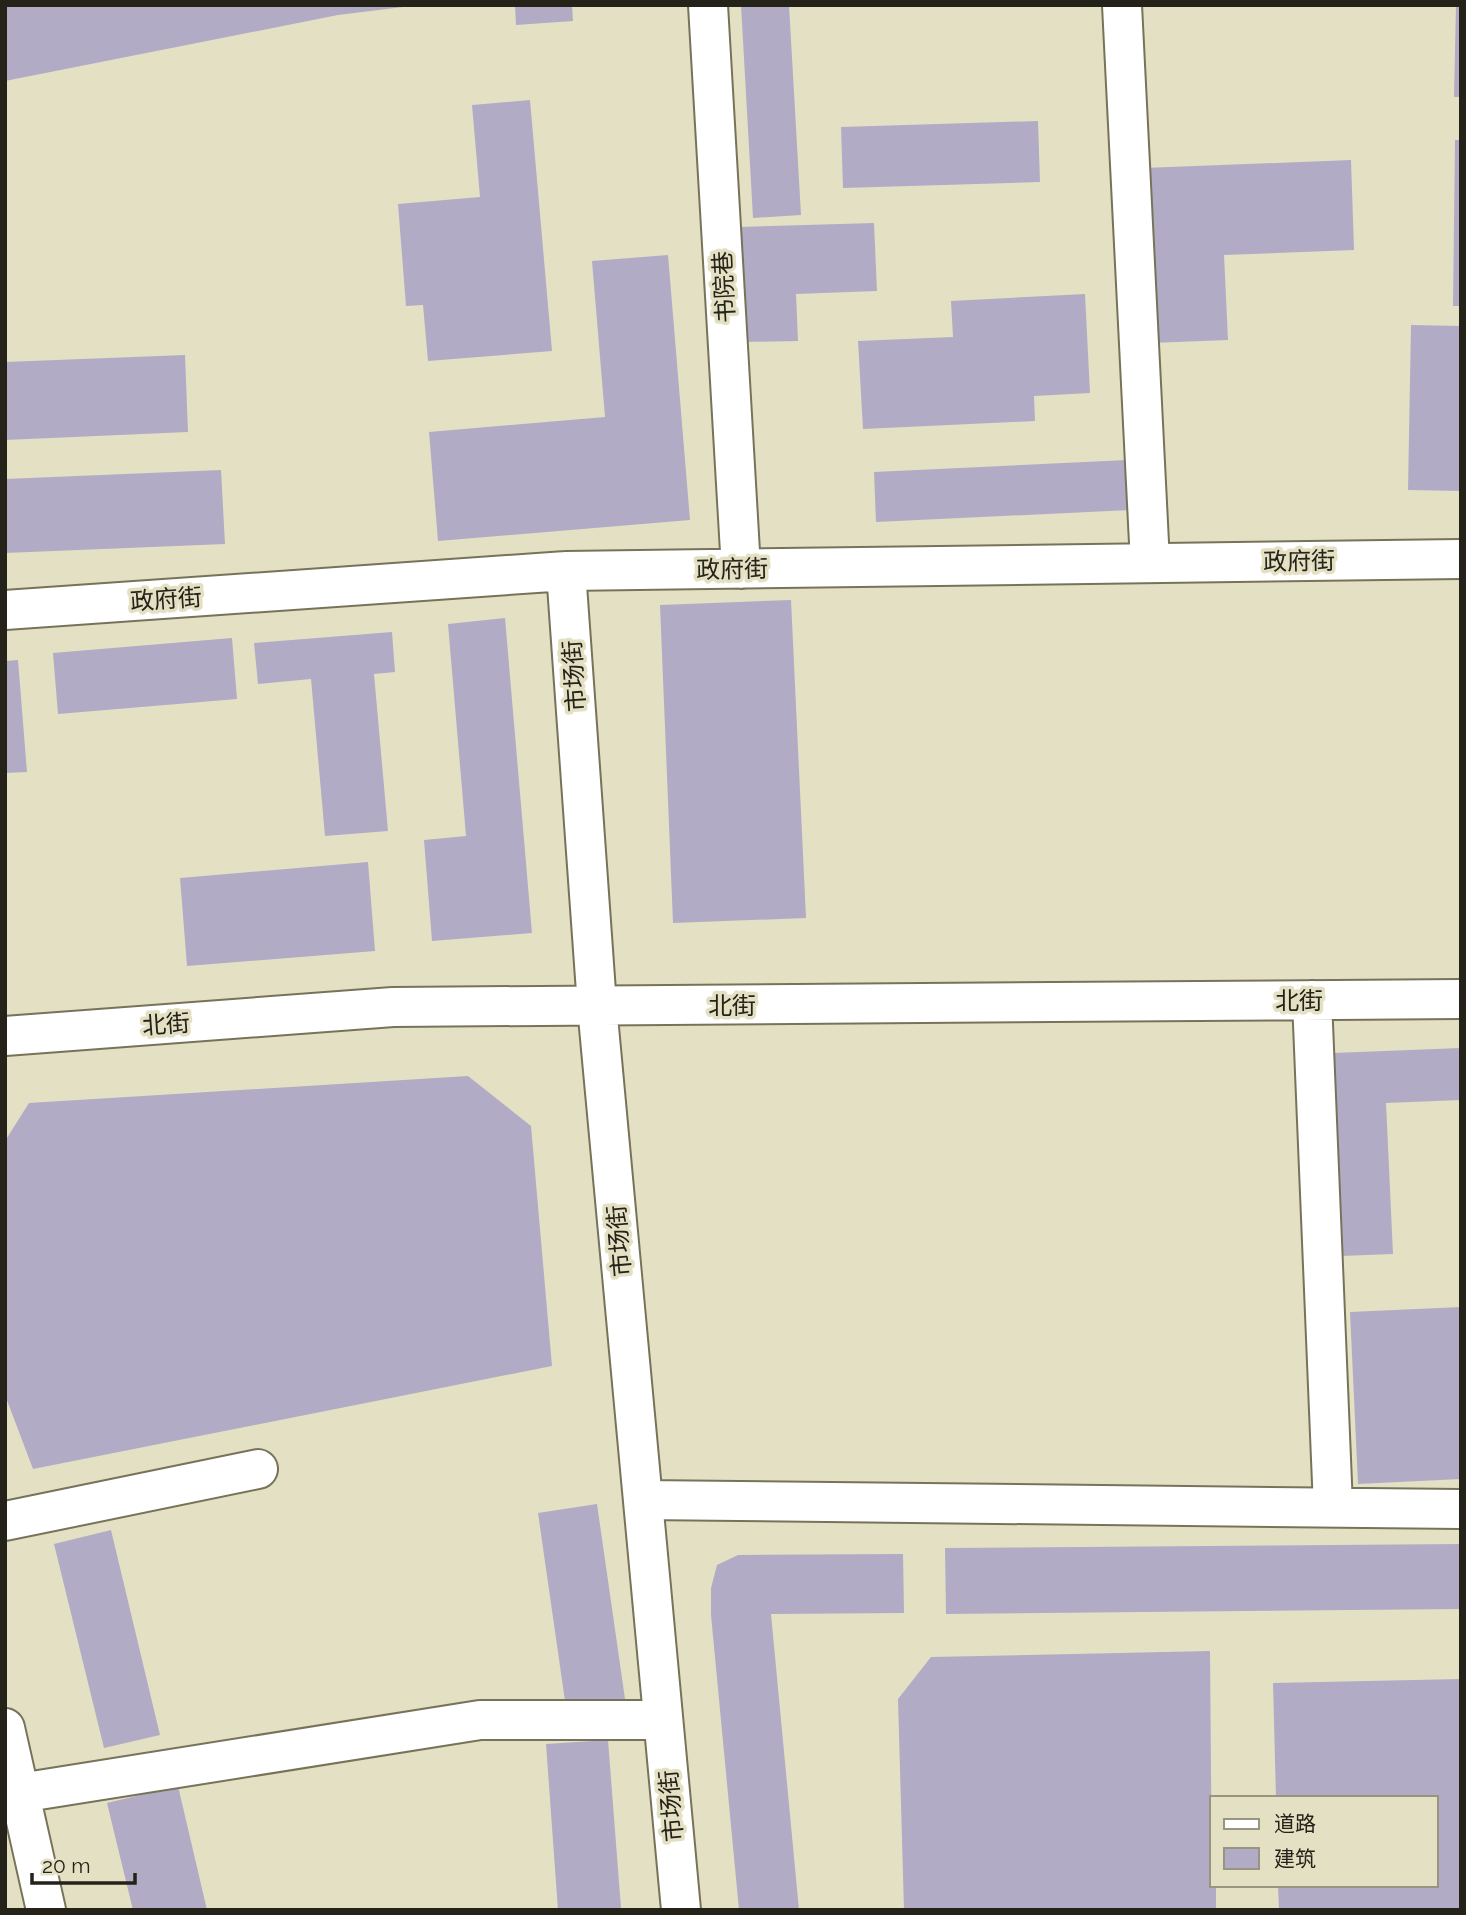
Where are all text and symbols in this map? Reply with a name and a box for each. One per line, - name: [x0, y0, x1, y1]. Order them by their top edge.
- street label: 书院巷: [708, 250, 740, 324]
- street label: 政府街: [1263, 546, 1335, 576]
- street label: 政府街: [696, 554, 768, 584]
- street label: 政府街: [129, 582, 203, 616]
- street label: 市场街: [557, 639, 591, 713]
- street label: 北街: [1275, 986, 1323, 1015]
- street label: 北街: [708, 991, 756, 1020]
- street label: 北街: [141, 1008, 191, 1040]
- street label: 市场街: [601, 1204, 637, 1278]
- street label: 市场街: [653, 1769, 689, 1843]
- legend: [1210, 1796, 1438, 1887]
- text: 道路: [1274, 1811, 1316, 1836]
- scale bar: [32, 1842, 135, 1886]
- text: 建筑: [1274, 1846, 1316, 1871]
- text: 20 m: [42, 1853, 90, 1878]

